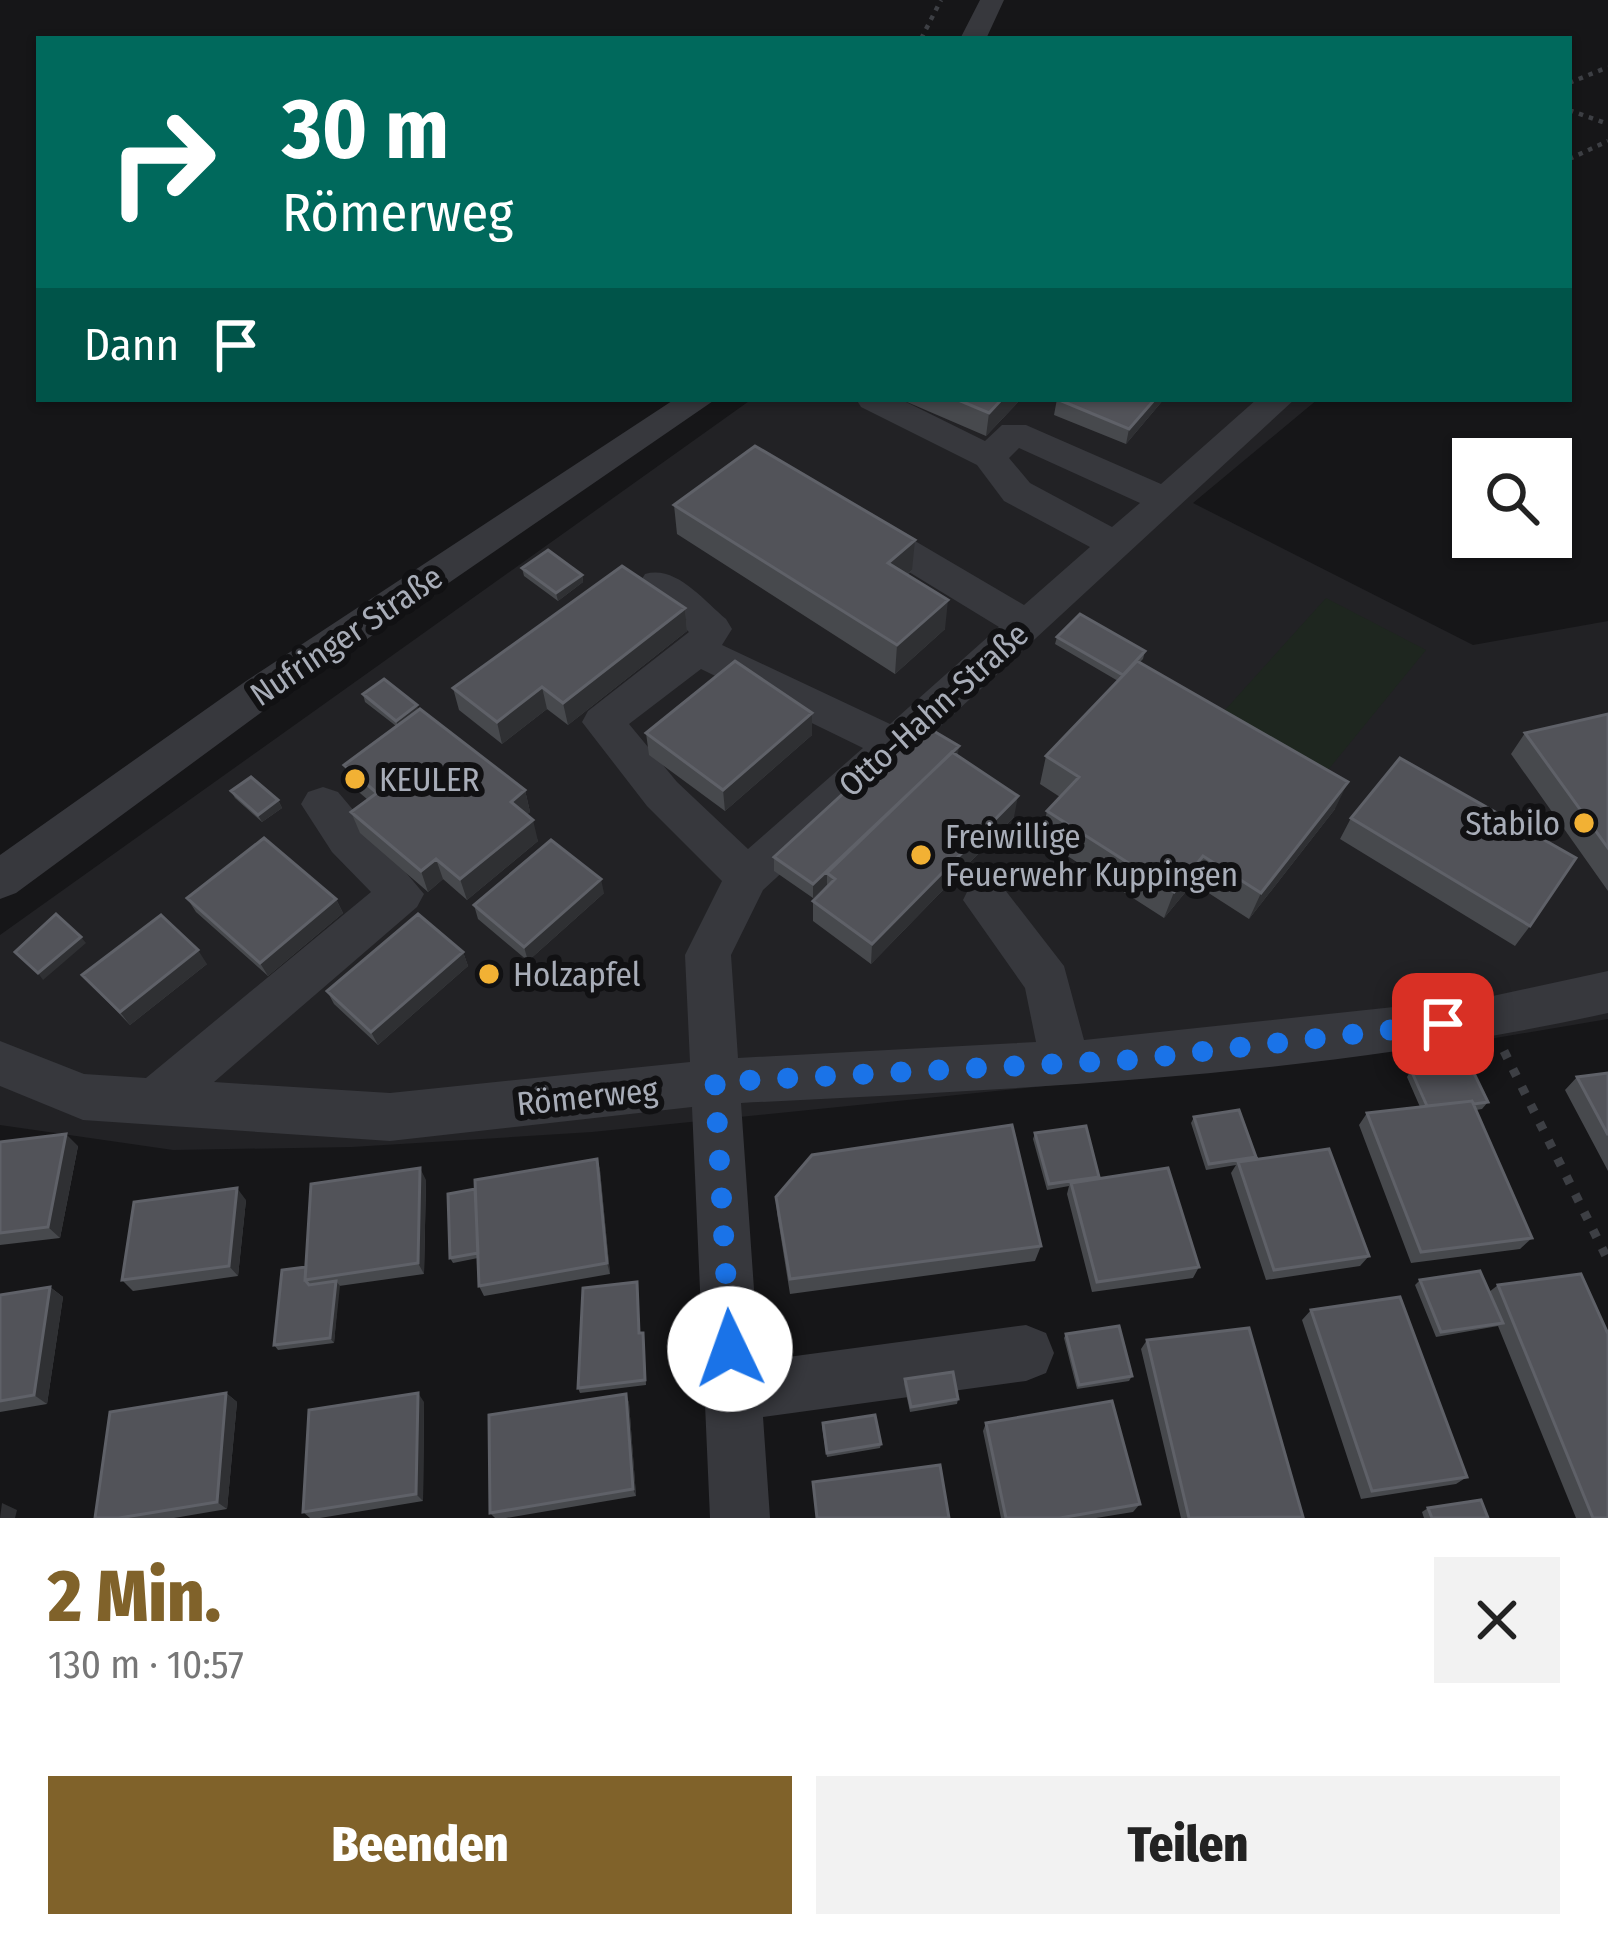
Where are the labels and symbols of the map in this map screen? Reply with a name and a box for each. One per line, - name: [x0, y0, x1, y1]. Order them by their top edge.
- street label: Nufringer Straße: [243, 557, 450, 715]
- street label: Otto-Hahn-Straße: [831, 614, 1037, 805]
- place label: KEULER: [379, 760, 479, 800]
- marker: KEULER: [342, 766, 368, 792]
- place label: Stabilo: [1465, 804, 1560, 844]
- marker: Stabilo: [1571, 810, 1597, 836]
- place label: Freiwillige Feuerwehr Kuppingen: [945, 817, 1238, 895]
- marker: Freiwillige Feuerwehr Kuppingen: [908, 842, 934, 868]
- place label: Holzapfel: [513, 955, 641, 995]
- marker: Holzapfel: [476, 961, 502, 987]
- pin: [1392, 973, 1494, 1075]
- street label: Römerweg: [515, 1070, 660, 1124]
- position arrow: [667, 1286, 793, 1412]

